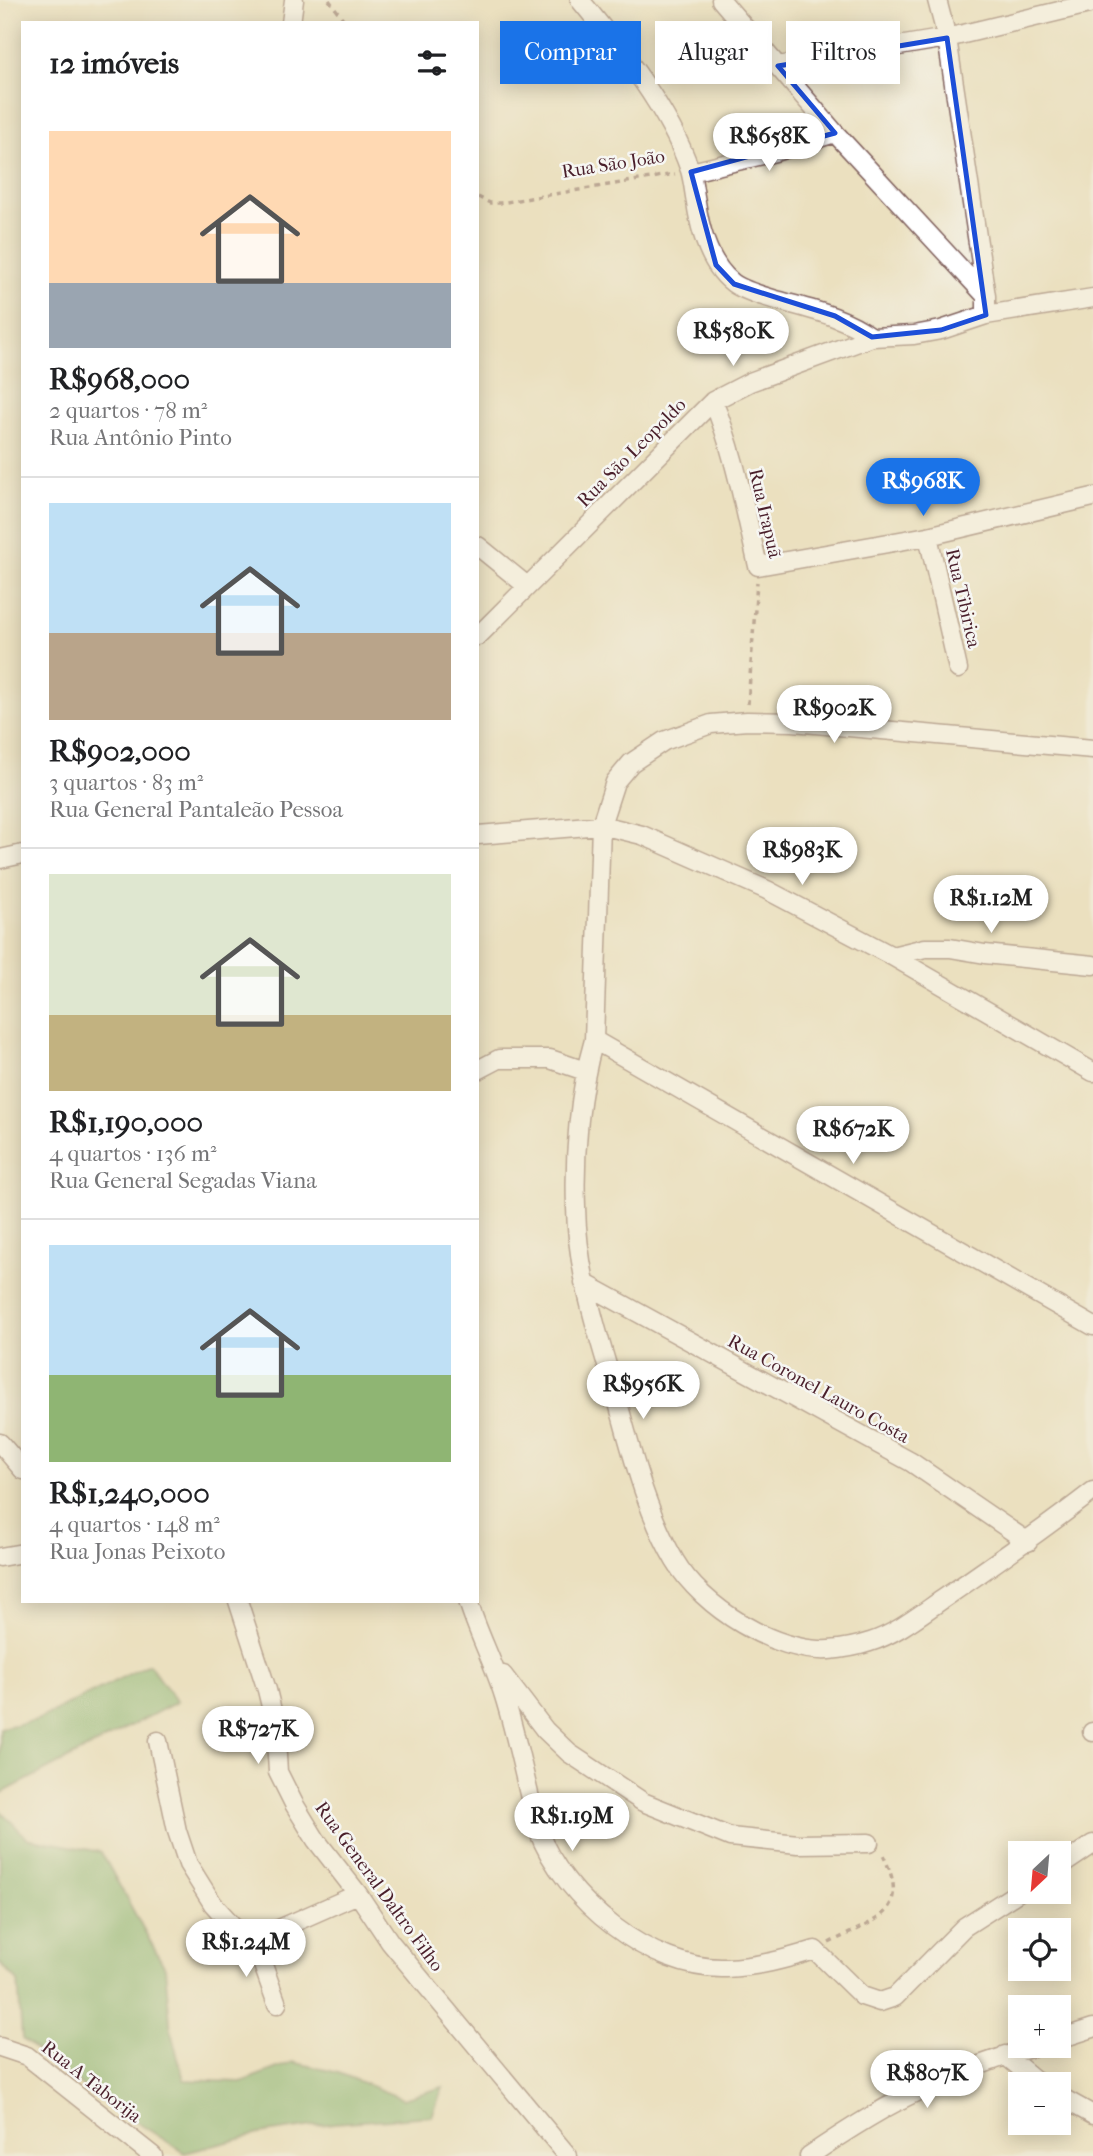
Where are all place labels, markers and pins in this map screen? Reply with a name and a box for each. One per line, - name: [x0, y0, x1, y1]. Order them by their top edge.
- pin: R$658K: [712, 114, 826, 173]
- pin: R$580K: [676, 308, 790, 368]
- pin: R$968K: [866, 458, 980, 518]
- pin: R$902K: [777, 686, 891, 745]
- pin: R$983K: [745, 828, 859, 887]
- pin: R$1.12M: [926, 876, 1056, 935]
- pin: R$672K: [796, 1106, 910, 1166]
- pin: R$956K: [586, 1362, 700, 1421]
- pin: R$727K: [201, 1706, 315, 1766]
- pin: R$1.19M: [507, 1794, 637, 1853]
- pin: R$1.24M: [181, 1920, 311, 1979]
- pin: R$807K: [870, 2050, 984, 2110]

